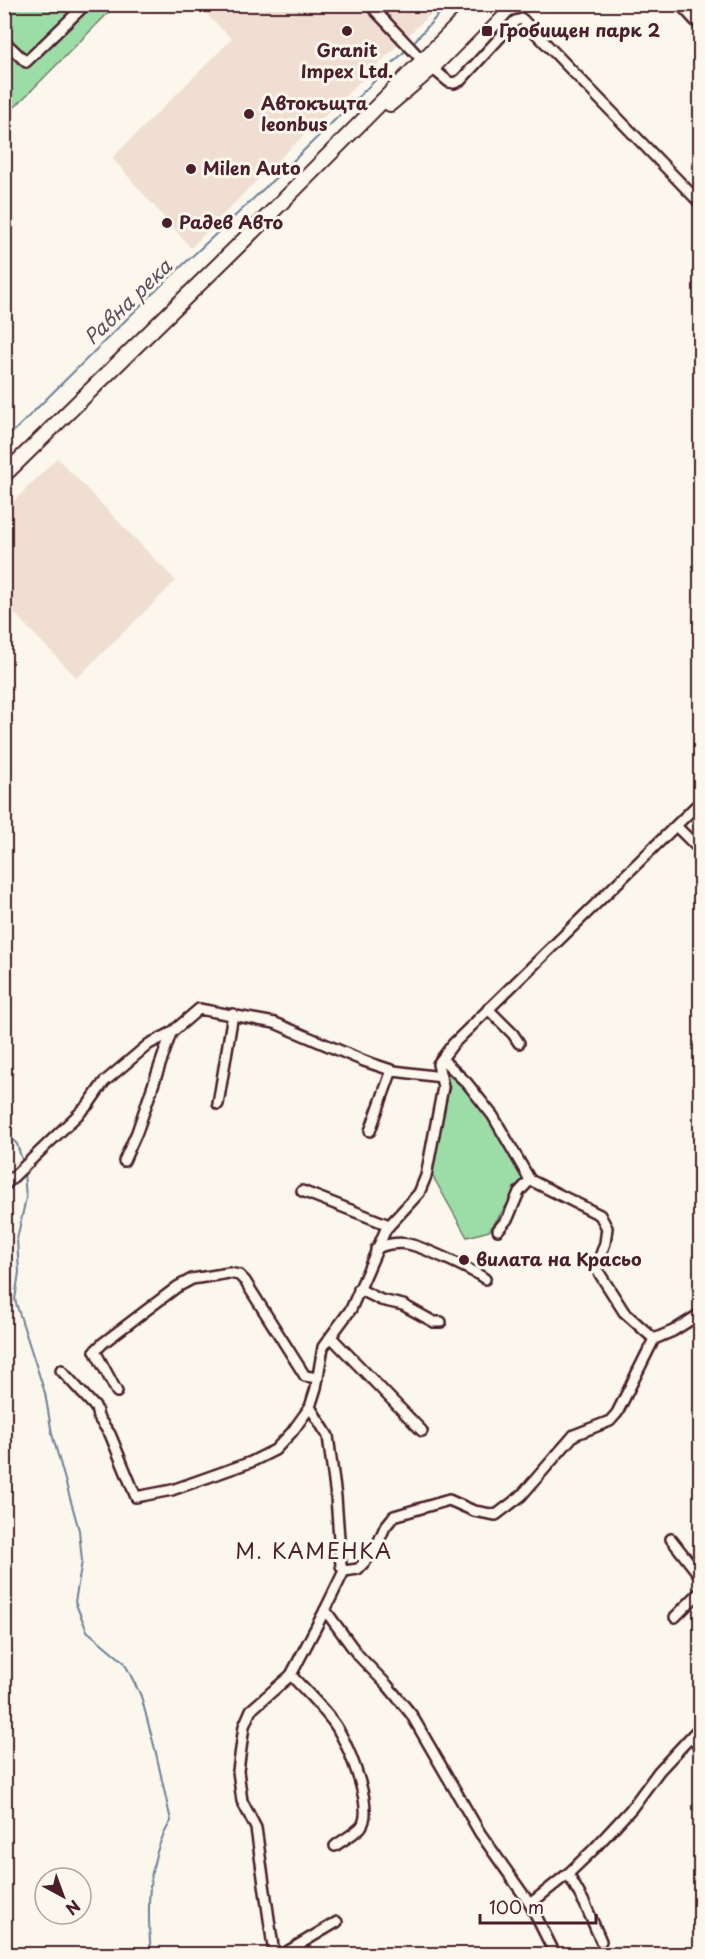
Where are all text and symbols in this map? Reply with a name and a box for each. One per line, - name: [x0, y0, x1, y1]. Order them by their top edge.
- place label: Гробищен парк 2: [499, 16, 661, 43]
- marker: Granit Impex Ltd.: [340, 24, 354, 38]
- marker: Гробищен парк 2: [480, 24, 494, 38]
- place label: Granit Impex Ltd.: [301, 36, 393, 84]
- place label: Автокъщта leonbus: [261, 89, 369, 137]
- marker: Автокъщта leonbus: [242, 107, 256, 121]
- place label: Milen Auto: [203, 154, 301, 181]
- marker: Milen Auto: [184, 162, 198, 176]
- place label: Радев Авто: [179, 208, 283, 235]
- marker: Радев Авто: [160, 216, 174, 230]
- water label: Равна река: [77, 251, 179, 351]
- place label: вилата на Красьо: [476, 1245, 642, 1272]
- marker: вилата на Красьо: [457, 1253, 471, 1267]
- district label: М. КАМЕНКА: [235, 1534, 393, 1566]
- north arrow: [33, 1866, 93, 1926]
- scale bar: [480, 1887, 596, 1925]
- text: 100 m: [489, 1893, 544, 1920]
- text: N: [61, 1895, 86, 1921]

